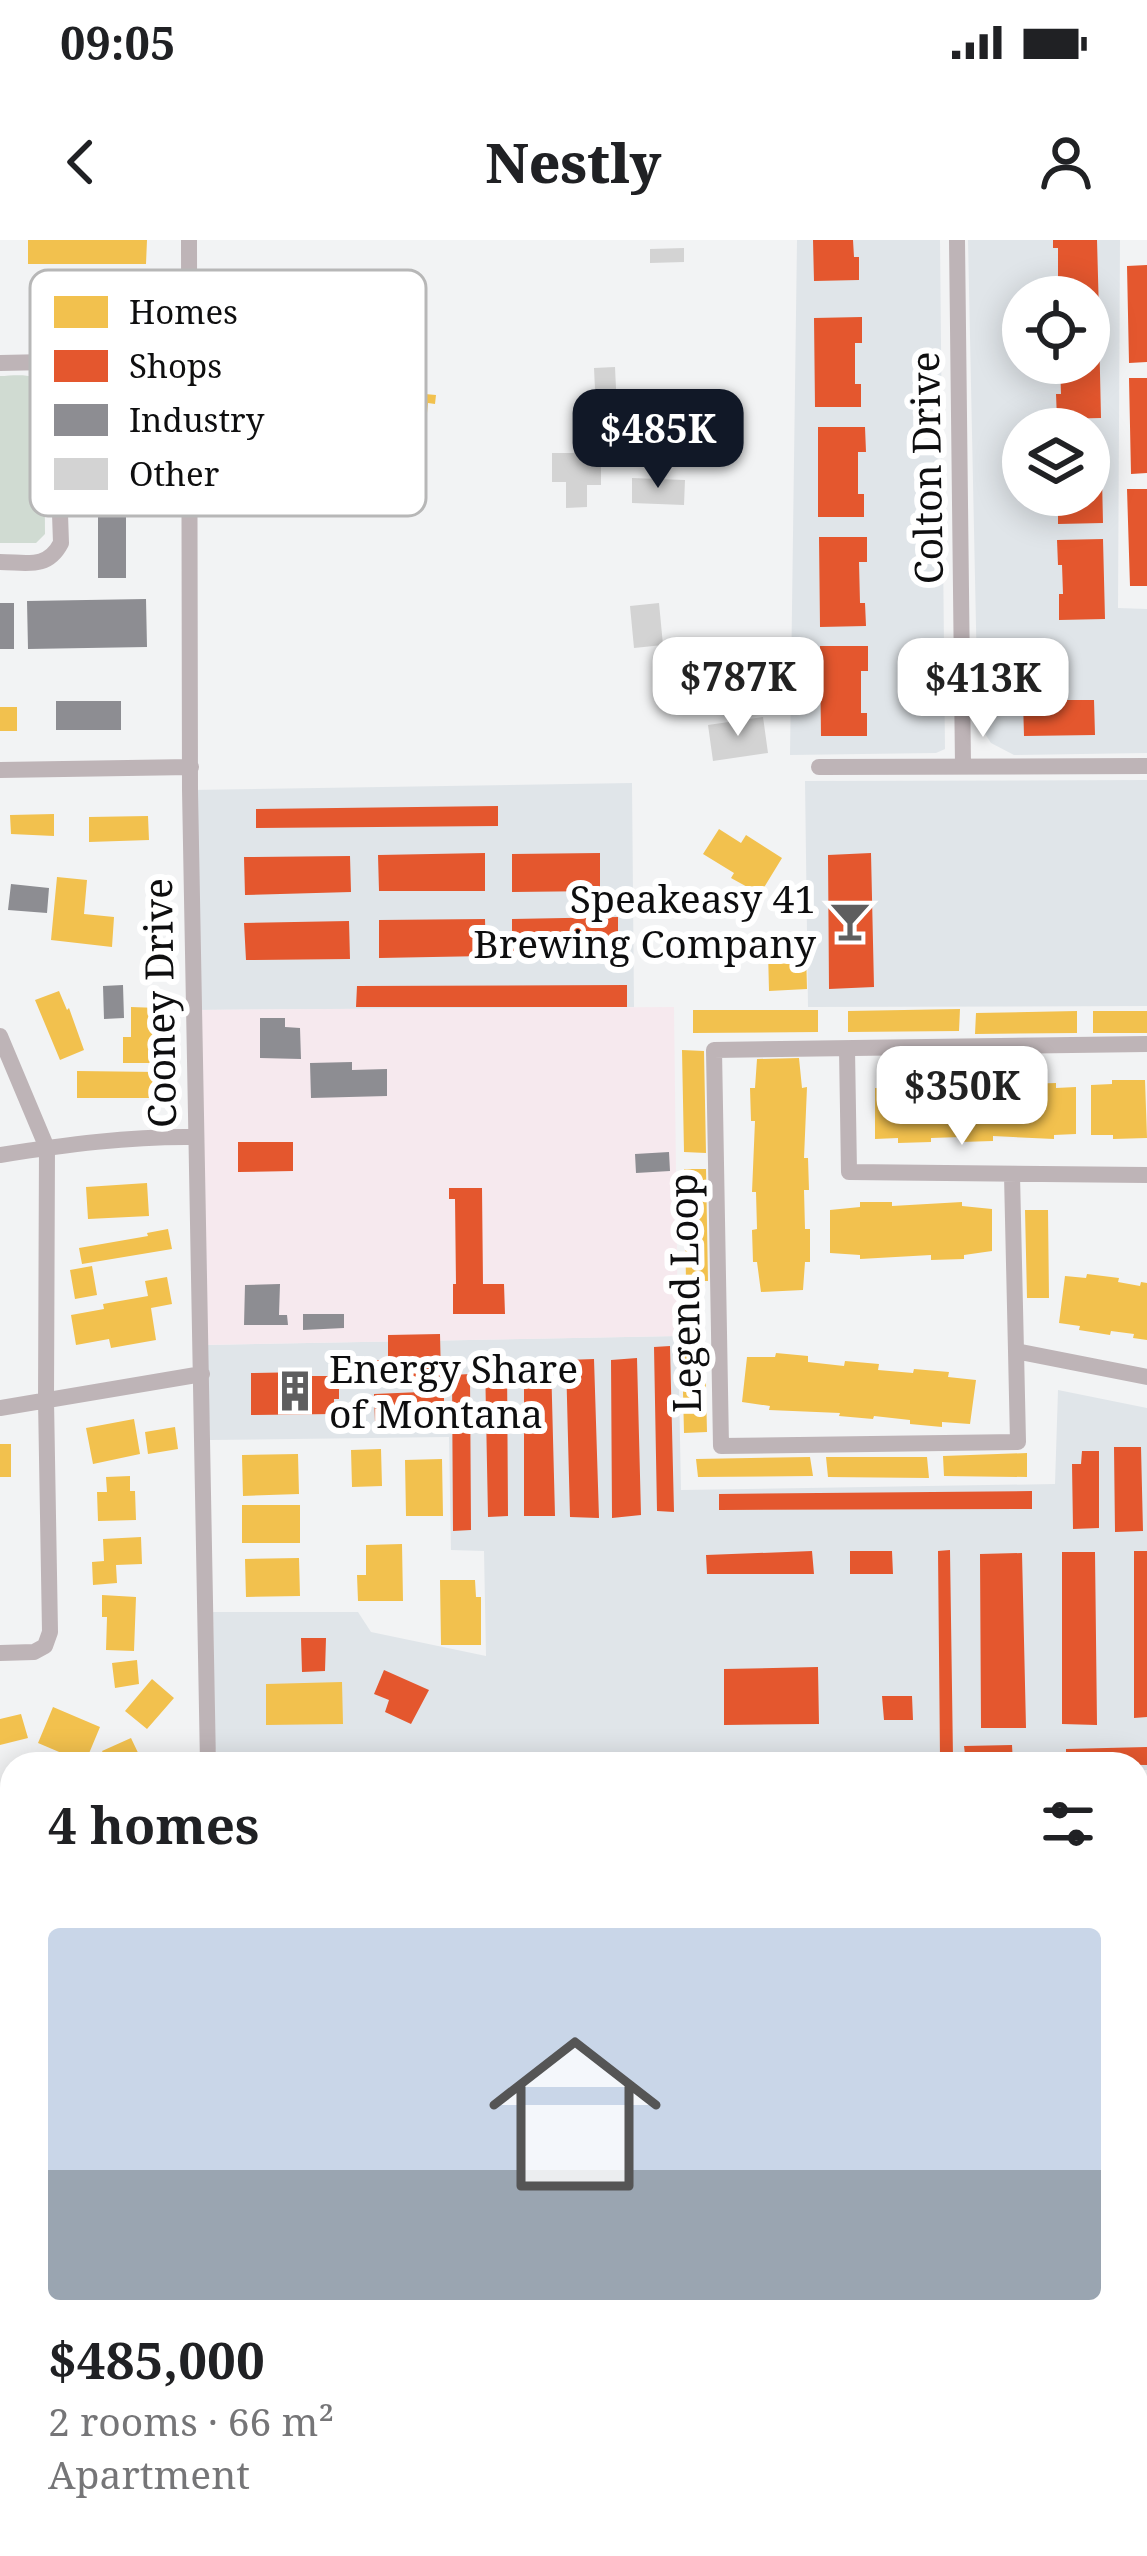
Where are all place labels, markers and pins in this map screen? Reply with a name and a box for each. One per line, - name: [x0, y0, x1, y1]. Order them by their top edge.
- pin: $485K: [574, 389, 742, 491]
- pin: $787K: [654, 637, 822, 739]
- pin: $413K: [899, 638, 1067, 740]
- place label: Speakeasy 41 Brewing Company: [473, 871, 817, 969]
- bar icon: Speakeasy 41 Brewing Company: [827, 898, 873, 944]
- pin: $350K: [878, 1046, 1046, 1148]
- place label: Energy Share of Montana: [329, 1341, 578, 1439]
- building icon: Energy Share of Montana: [272, 1368, 318, 1414]

